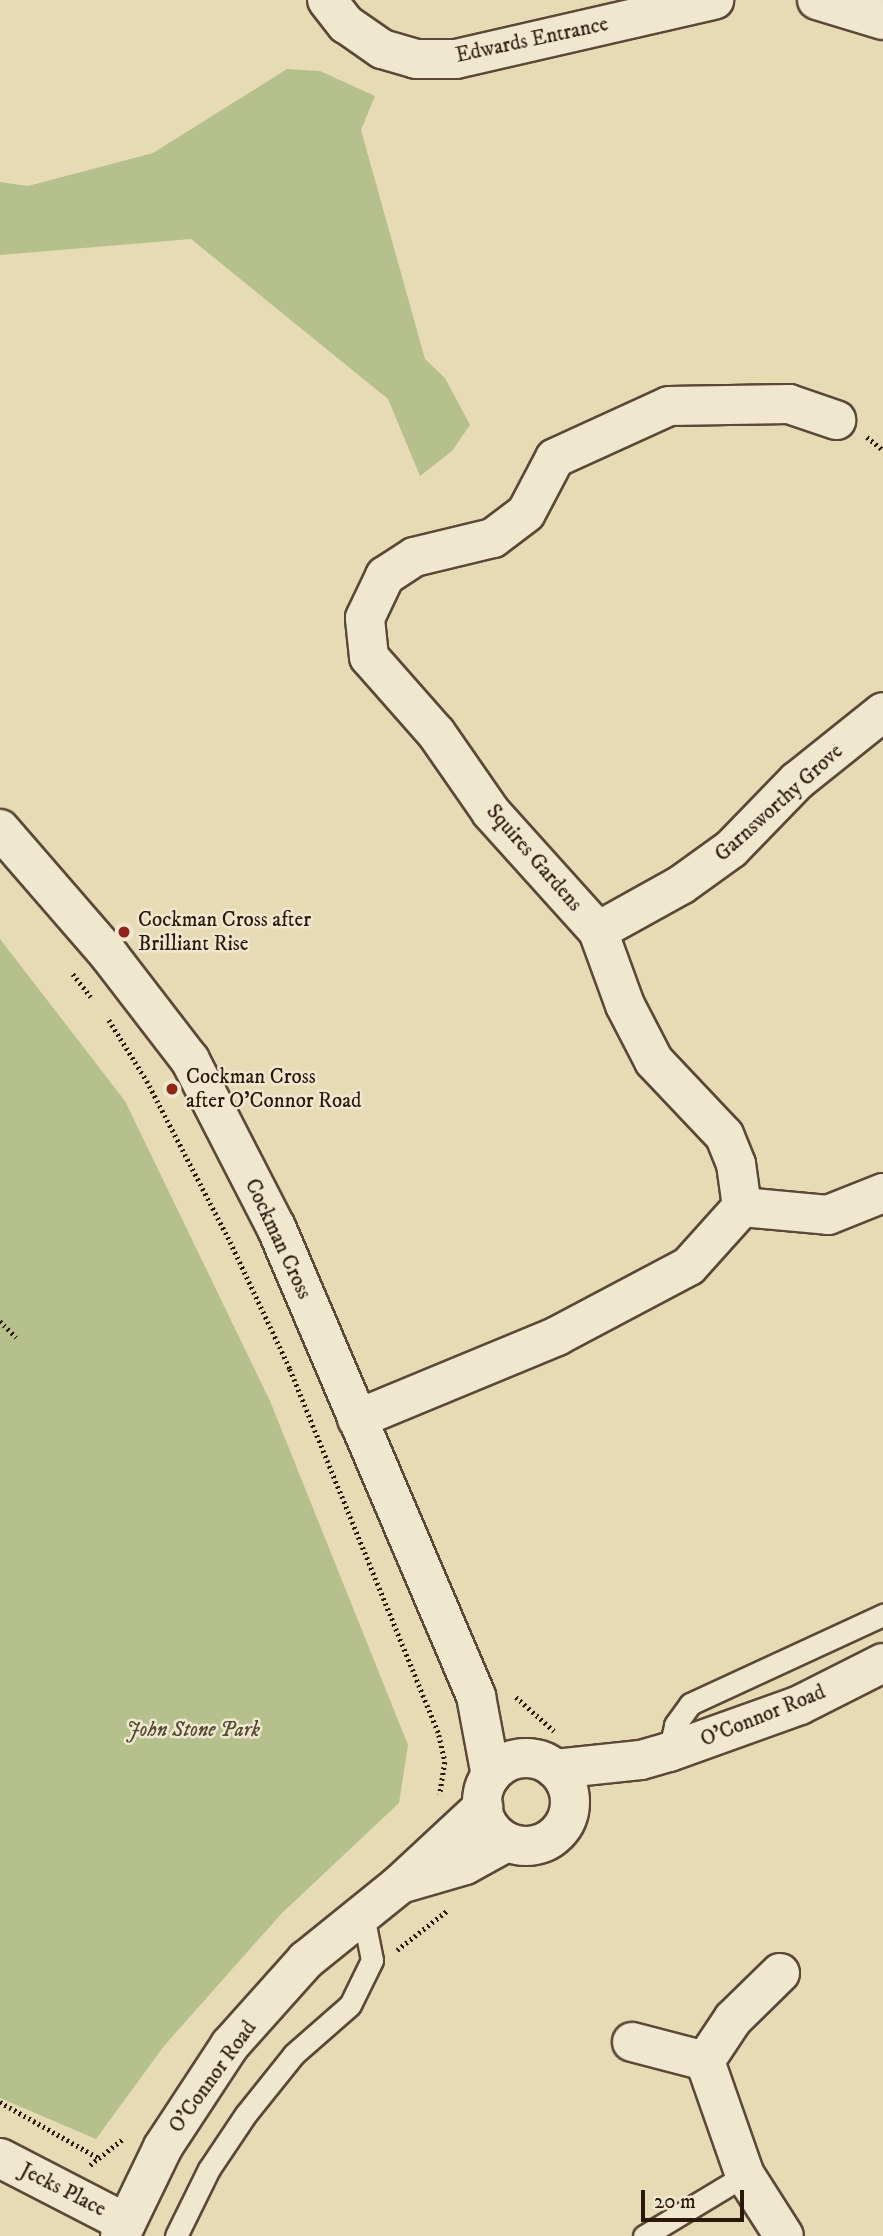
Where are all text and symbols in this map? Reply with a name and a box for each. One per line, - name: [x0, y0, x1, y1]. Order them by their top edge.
- street label: Edwards Entrance: [453, 12, 611, 68]
- street label: Garnsworthy Grove: [710, 739, 848, 867]
- street label: Squires Gardens: [481, 799, 587, 917]
- place label: Cockman Cross after Brilliant Rise: [138, 907, 311, 957]
- marker: Cockman Cross after Brilliant Rise: [116, 924, 132, 940]
- place label: Cockman Cross after O'Connor Road: [186, 1064, 362, 1114]
- marker: Cockman Cross after O'Connor Road: [164, 1081, 180, 1097]
- street label: Cockman Cross: [239, 1175, 317, 1303]
- street label: O'Connor Road: [697, 1680, 829, 1752]
- park label: John Stone Park: [126, 1717, 260, 1743]
- street label: O'Connor Road: [164, 2016, 262, 2138]
- street label: Jecks Place: [16, 2158, 110, 2222]
- scale bar: [645, 2176, 748, 2220]
- text: 20 m: [654, 2189, 696, 2215]

